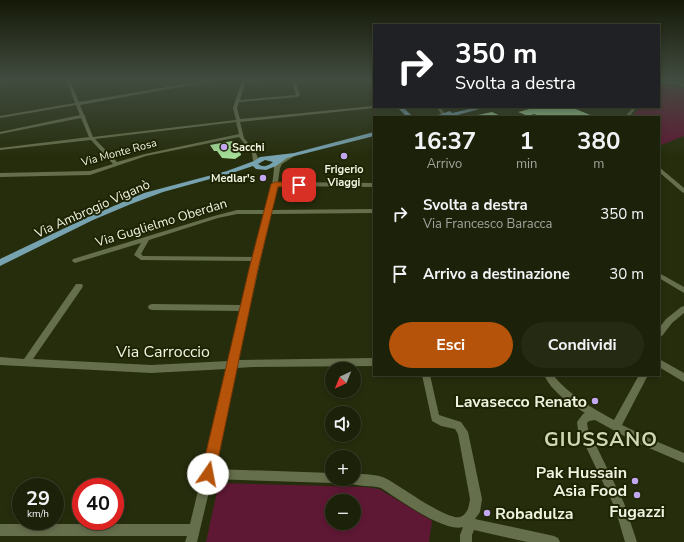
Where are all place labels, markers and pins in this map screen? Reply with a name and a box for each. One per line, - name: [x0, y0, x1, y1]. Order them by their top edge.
- place label: Sacchi: [232, 140, 265, 155]
- marker: Sacchi: [219, 142, 229, 152]
- marker: Frigerio Viaggi: [339, 151, 349, 161]
- place label: Frigerio Viaggi: [324, 162, 364, 190]
- pin: [282, 168, 316, 202]
- place label: Medlar's: [211, 171, 255, 186]
- marker: Medlar's: [258, 173, 268, 183]
- place label: Lavasecco Renato: [455, 391, 587, 413]
- marker: Lavasecco Renato: [590, 396, 600, 406]
- place label: Pak Hussain Asia Food: [536, 462, 627, 502]
- marker: Pak Hussain Asia Food: [630, 476, 640, 486]
- marker: Fugazzi: [632, 490, 642, 500]
- place label: Fugazzi: [609, 501, 665, 523]
- place label: Robadulza: [495, 503, 574, 525]
- marker: Robadulza: [482, 508, 492, 518]

